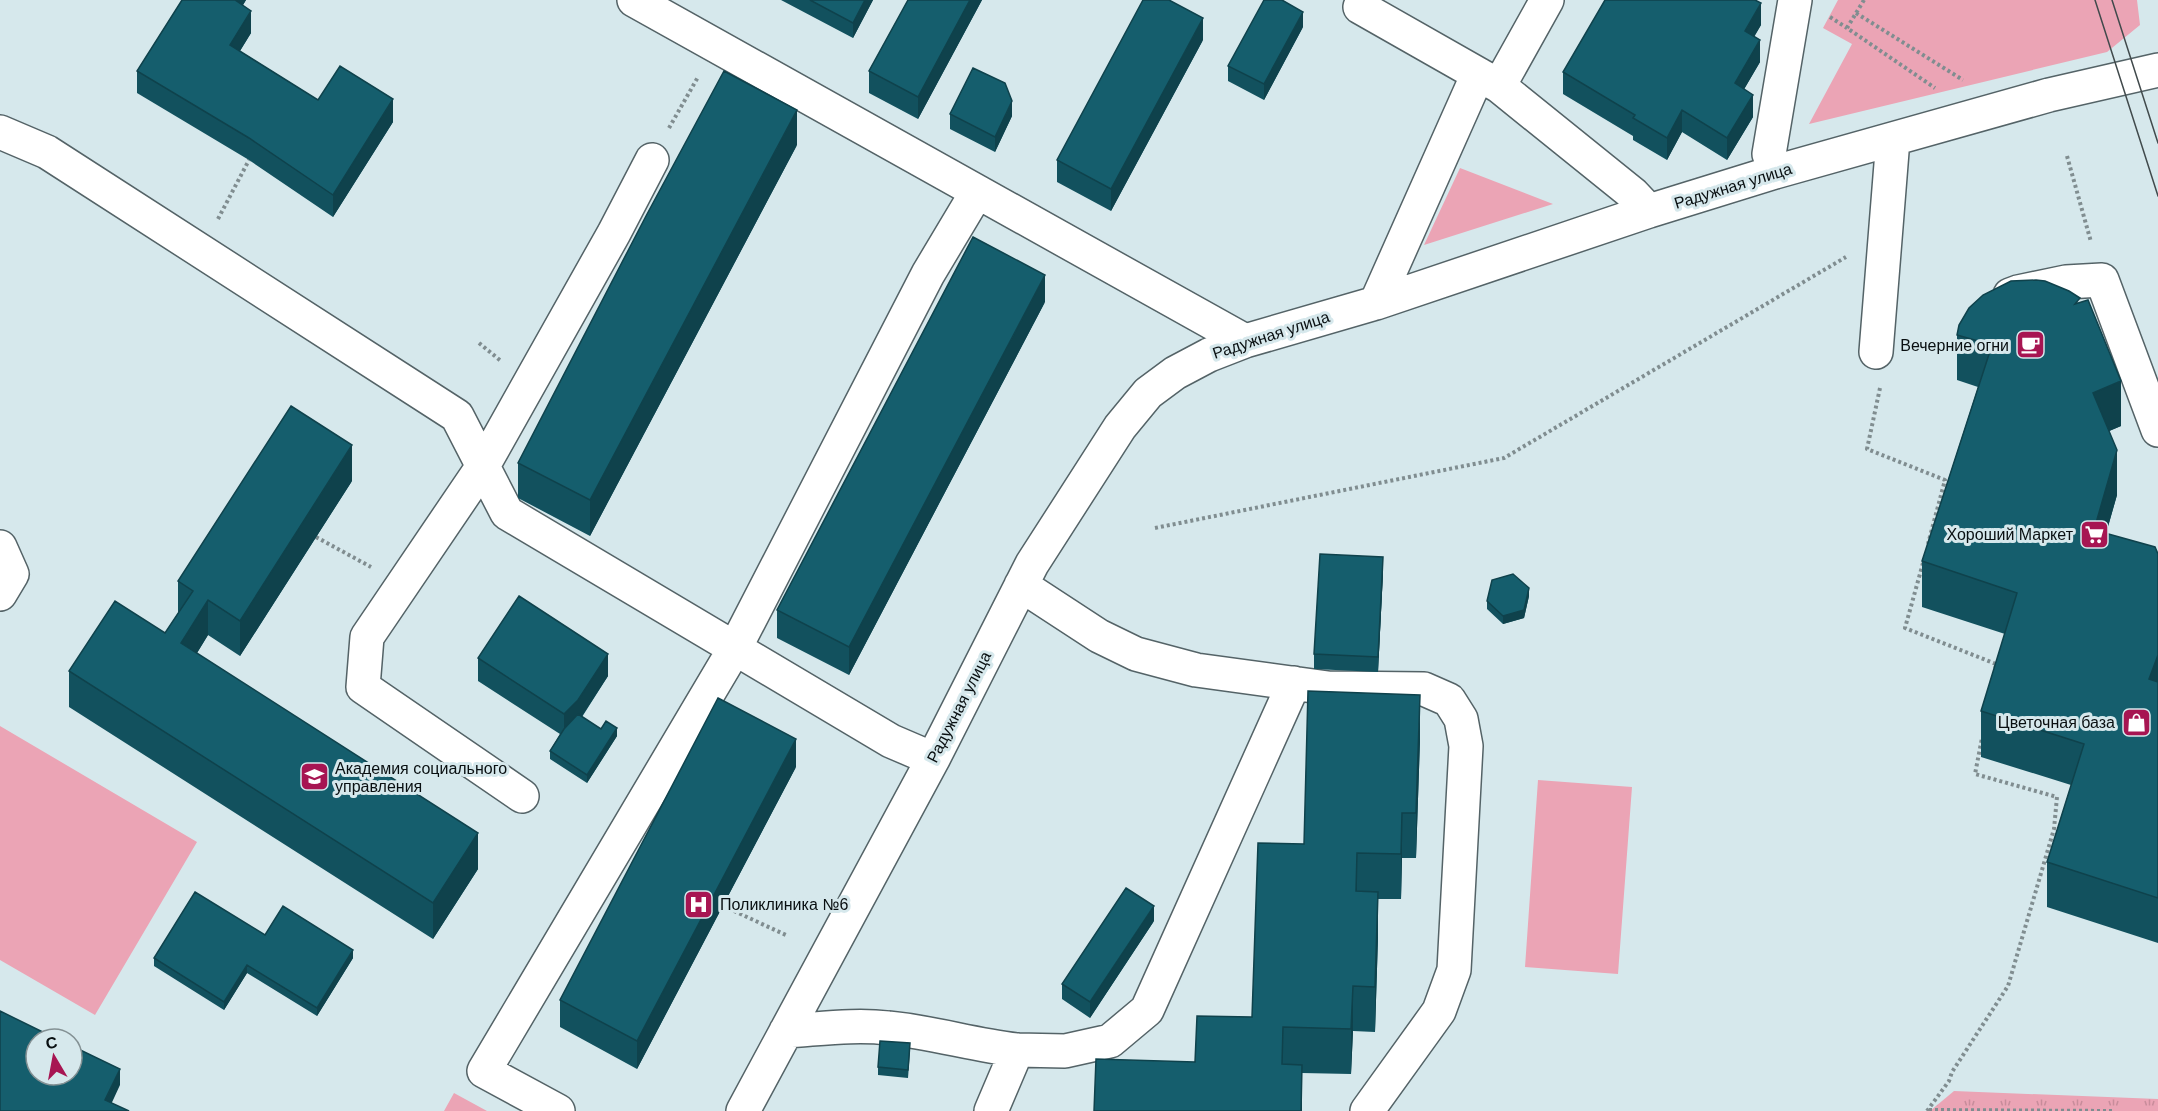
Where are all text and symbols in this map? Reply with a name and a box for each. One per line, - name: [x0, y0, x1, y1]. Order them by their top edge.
- street label: Радужная улица: [1672, 160, 1794, 212]
- street label: Радужная улица: [1210, 308, 1332, 362]
- cafe icon: Вечерние огни: [2014, 329, 2046, 361]
- place label: Вечерние огни: [1900, 337, 2009, 354]
- supermarket icon: Хороший Маркет: [2078, 518, 2110, 550]
- place label: Хороший Маркет: [1946, 526, 2074, 543]
- street label: Радужная улица: [924, 649, 994, 765]
- shop icon: Цветочная база: [2120, 706, 2152, 738]
- place label: Цветочная база: [1998, 714, 2115, 731]
- place label: Академия социального управления: [335, 760, 507, 795]
- school or university icon: Академия социального управления: [298, 761, 330, 793]
- hospital icon: Поликлиника №6: [683, 888, 715, 920]
- place label: Поликлиника №6: [720, 896, 848, 913]
- north arrow: [24, 1027, 84, 1087]
- text: С: [44, 1033, 59, 1052]

